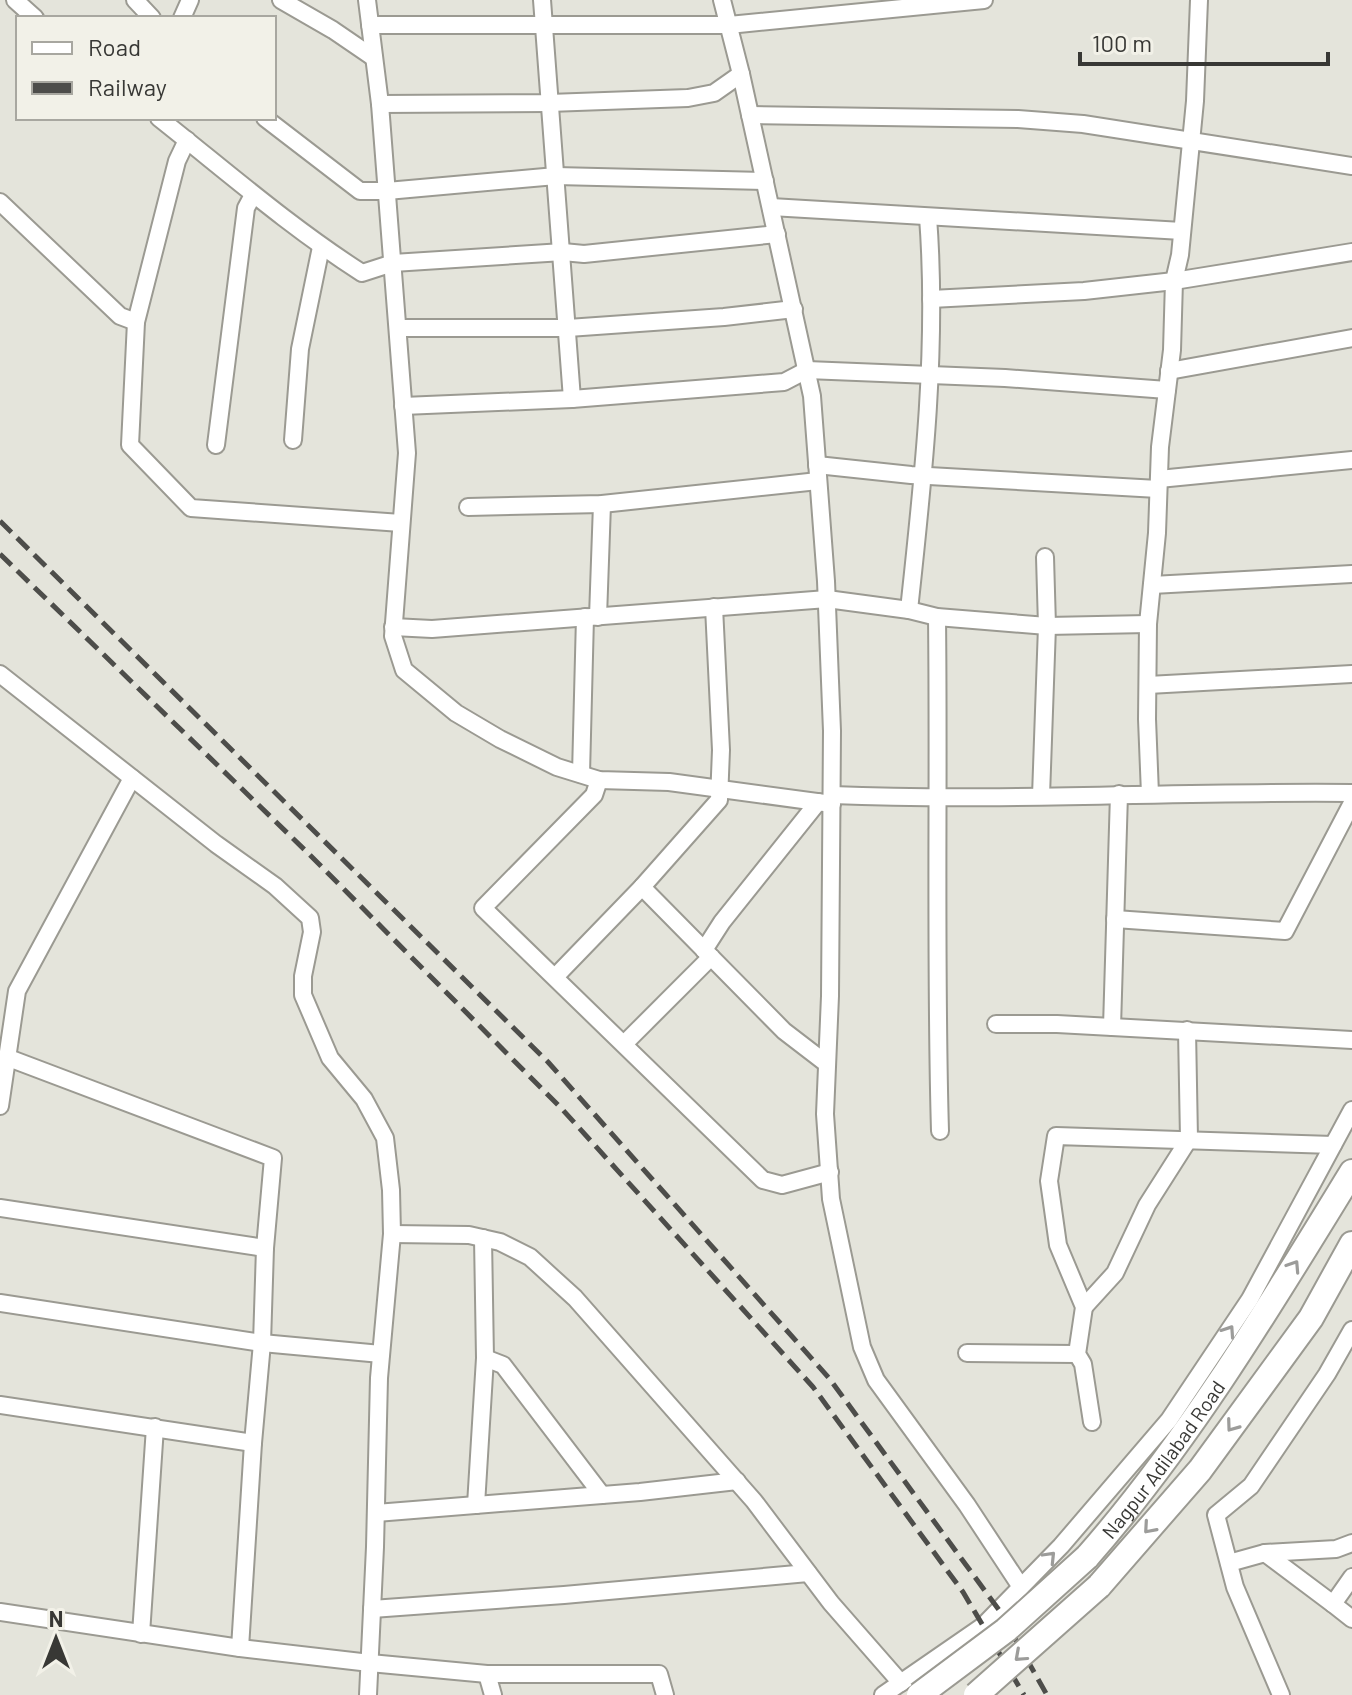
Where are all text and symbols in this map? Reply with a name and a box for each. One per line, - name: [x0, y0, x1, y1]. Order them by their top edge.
- legend: [16, 16, 276, 120]
- scale bar: [1080, 16, 1328, 66]
- text: 100 m: [1092, 28, 1152, 57]
- text: Road: [88, 32, 141, 61]
- text: Railway: [88, 72, 167, 101]
- one-way arrow: [1284, 1260, 1299, 1274]
- one-way arrow: [1219, 1326, 1234, 1340]
- street label: Nagpur Adilabad Road: [1096, 1376, 1229, 1543]
- one-way arrow: [1228, 1417, 1242, 1432]
- one-way arrow: [1145, 1519, 1159, 1534]
- one-way arrow: [1041, 1552, 1056, 1566]
- north arrow: [16, 1599, 96, 1679]
- text: N: [49, 1605, 63, 1631]
- one-way arrow: [1014, 1647, 1029, 1661]

